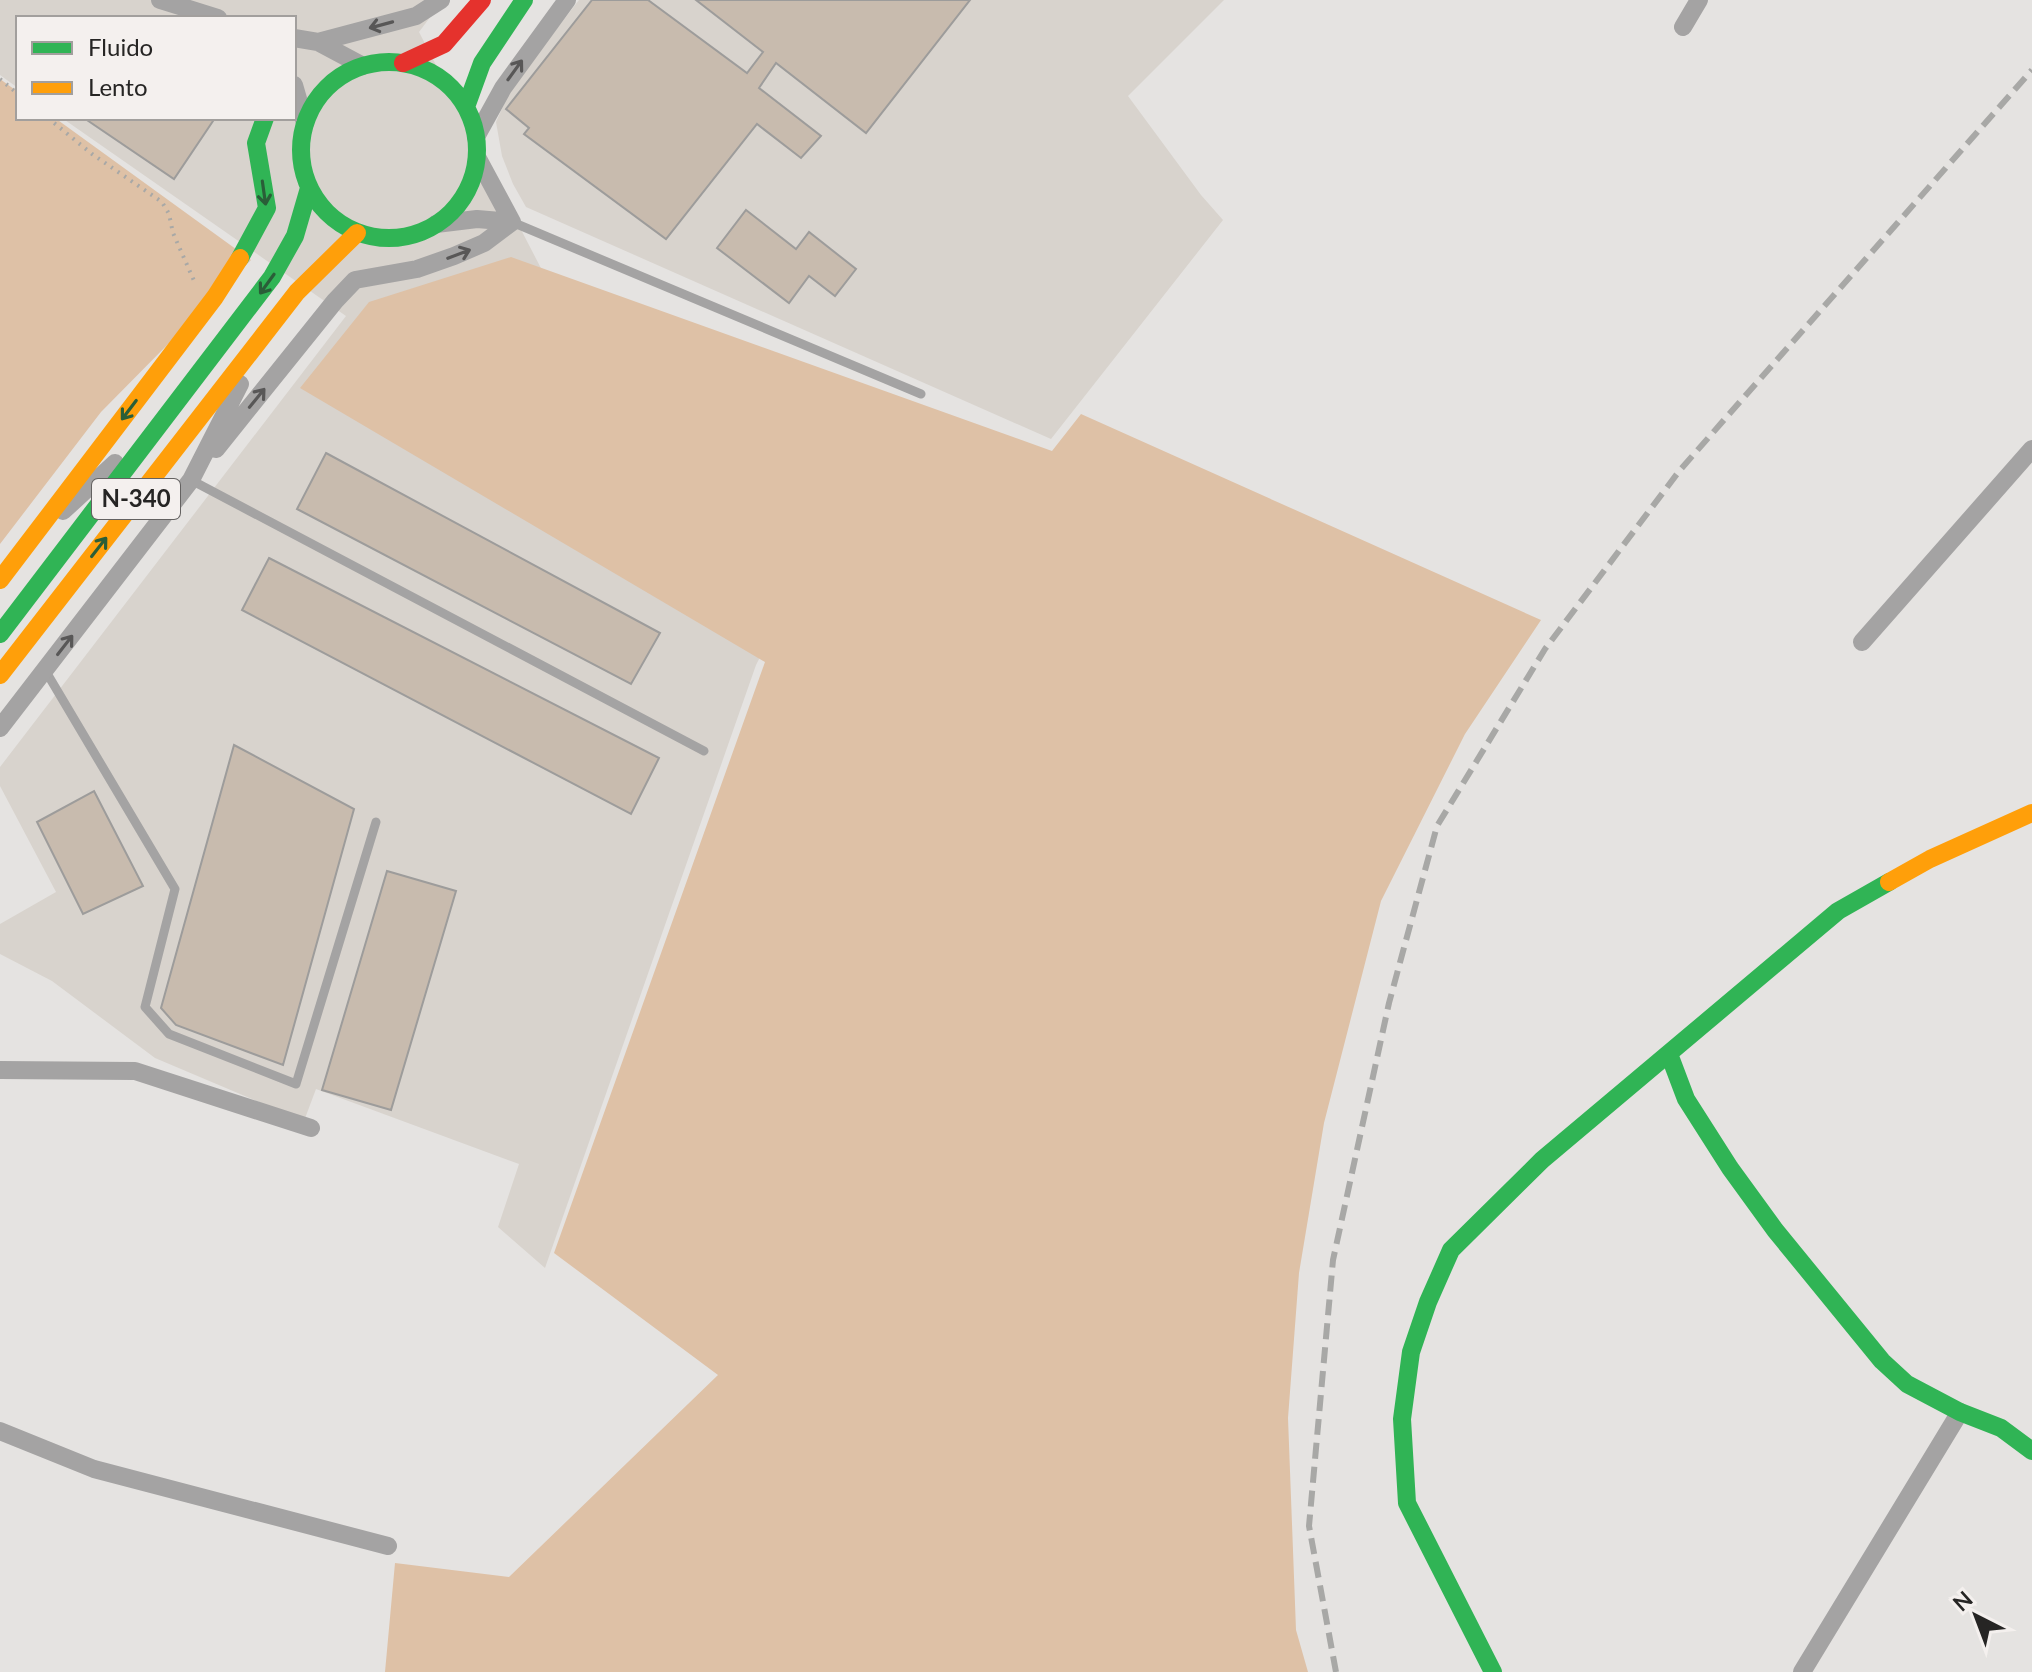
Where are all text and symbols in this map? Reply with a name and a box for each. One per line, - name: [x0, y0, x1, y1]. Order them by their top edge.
- legend: [16, 16, 296, 120]
- one-way arrow: [368, 18, 394, 33]
- text: Fluido: [88, 32, 153, 61]
- one-way arrow: [507, 60, 524, 82]
- text: Lento: [88, 72, 148, 101]
- one-way arrow: [257, 180, 272, 206]
- one-way arrow: [446, 245, 471, 260]
- one-way arrow: [258, 273, 275, 295]
- one-way arrow: [248, 387, 266, 408]
- one-way arrow: [121, 399, 138, 420]
- road number: N-340: [92, 479, 180, 519]
- one-way arrow: [90, 537, 108, 558]
- one-way arrow: [56, 634, 73, 656]
- north arrow: [1936, 1576, 2016, 1656]
- text: N: [1947, 1585, 1978, 1616]

